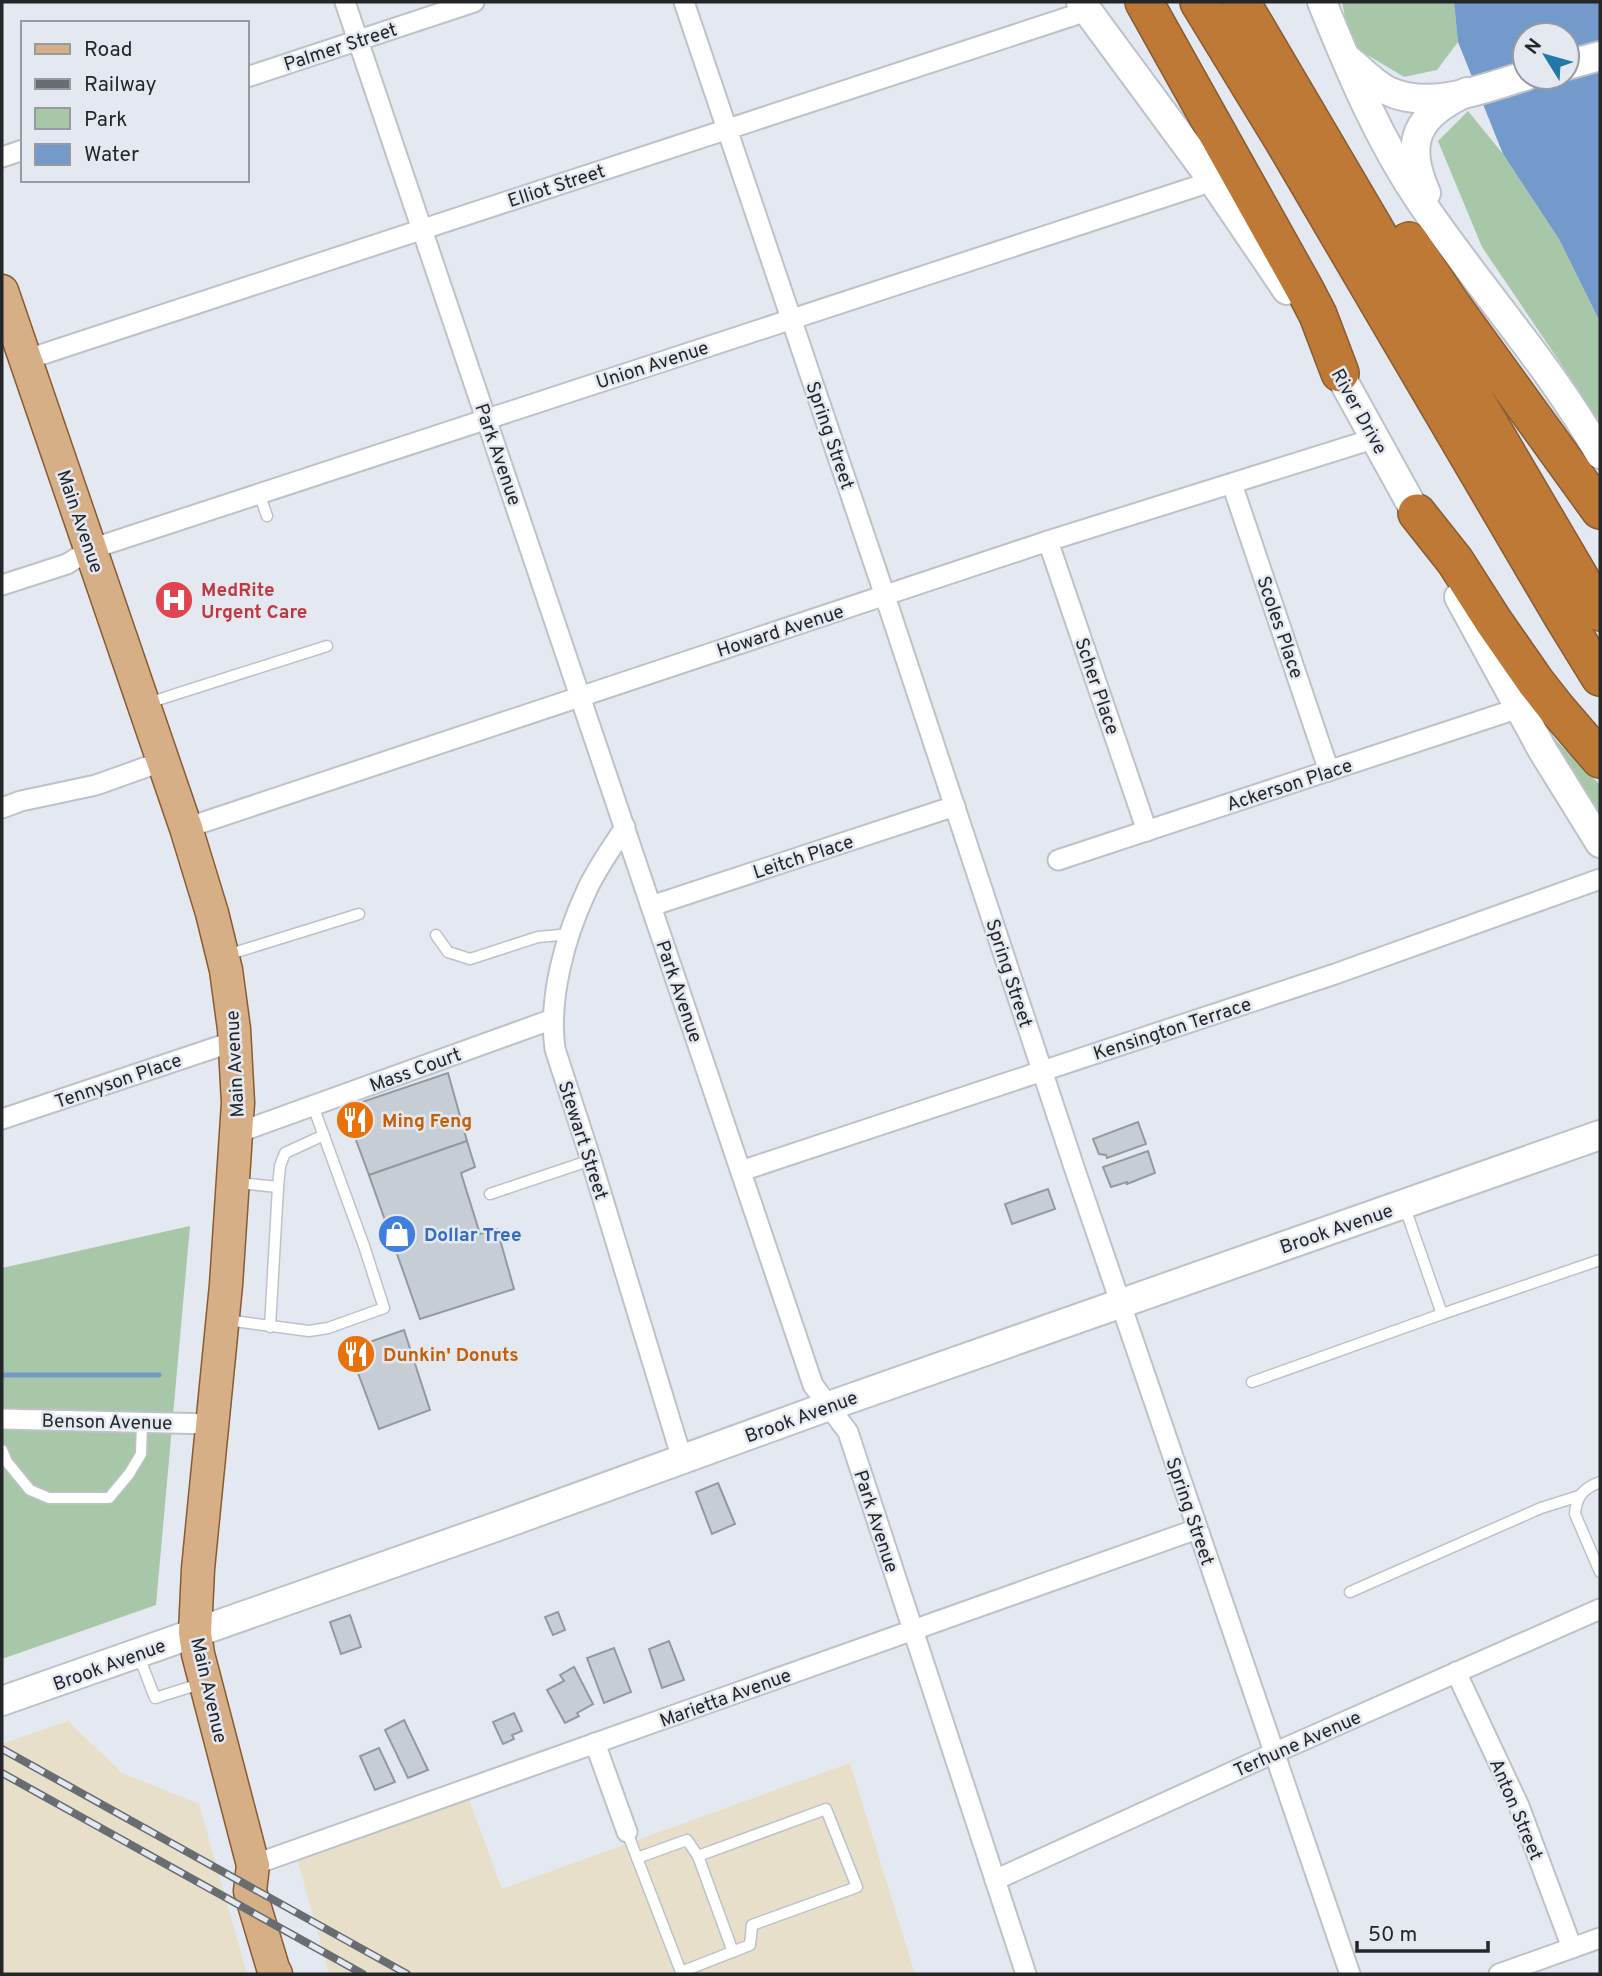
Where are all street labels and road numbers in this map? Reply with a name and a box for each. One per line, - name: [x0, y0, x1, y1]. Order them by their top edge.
- street label: Palmer Street: [281, 18, 400, 77]
- street label: Elliot Street: [505, 160, 608, 214]
- street label: Union Avenue: [593, 336, 712, 395]
- street label: River Drive: [1325, 365, 1392, 459]
- street label: Spring Street: [799, 379, 859, 493]
- street label: Park Avenue: [468, 400, 526, 509]
- street label: Main Avenue: [50, 467, 108, 576]
- street label: Scoles Place: [1250, 573, 1308, 682]
- street label: Howard Avenue: [714, 600, 847, 664]
- street label: Scher Place: [1068, 635, 1124, 738]
- street label: Ackerson Place: [1224, 754, 1356, 818]
- street label: Leitch Place: [750, 830, 857, 885]
- street label: Spring Street: [979, 916, 1037, 1031]
- street label: Park Avenue: [649, 937, 707, 1046]
- street label: Kensington Terrace: [1091, 993, 1255, 1067]
- street label: Main Avenue: [221, 1010, 251, 1118]
- street label: Mass Court: [367, 1043, 465, 1099]
- street label: Tennyson Place: [52, 1049, 185, 1115]
- street label: Stewart Street: [552, 1078, 613, 1203]
- street label: Brook Avenue: [1277, 1199, 1396, 1260]
- street label: Brook Avenue: [742, 1386, 861, 1449]
- street label: Benson Avenue: [41, 1410, 173, 1436]
- street label: Spring Street: [1159, 1455, 1219, 1569]
- street label: Park Avenue: [847, 1467, 903, 1576]
- street label: Brook Avenue: [50, 1634, 169, 1697]
- street label: Main Avenue: [184, 1635, 232, 1745]
- street label: Marietta Avenue: [657, 1664, 795, 1734]
- street label: Terhune Avenue: [1230, 1706, 1365, 1784]
- street label: Anton Street: [1483, 1755, 1547, 1864]

